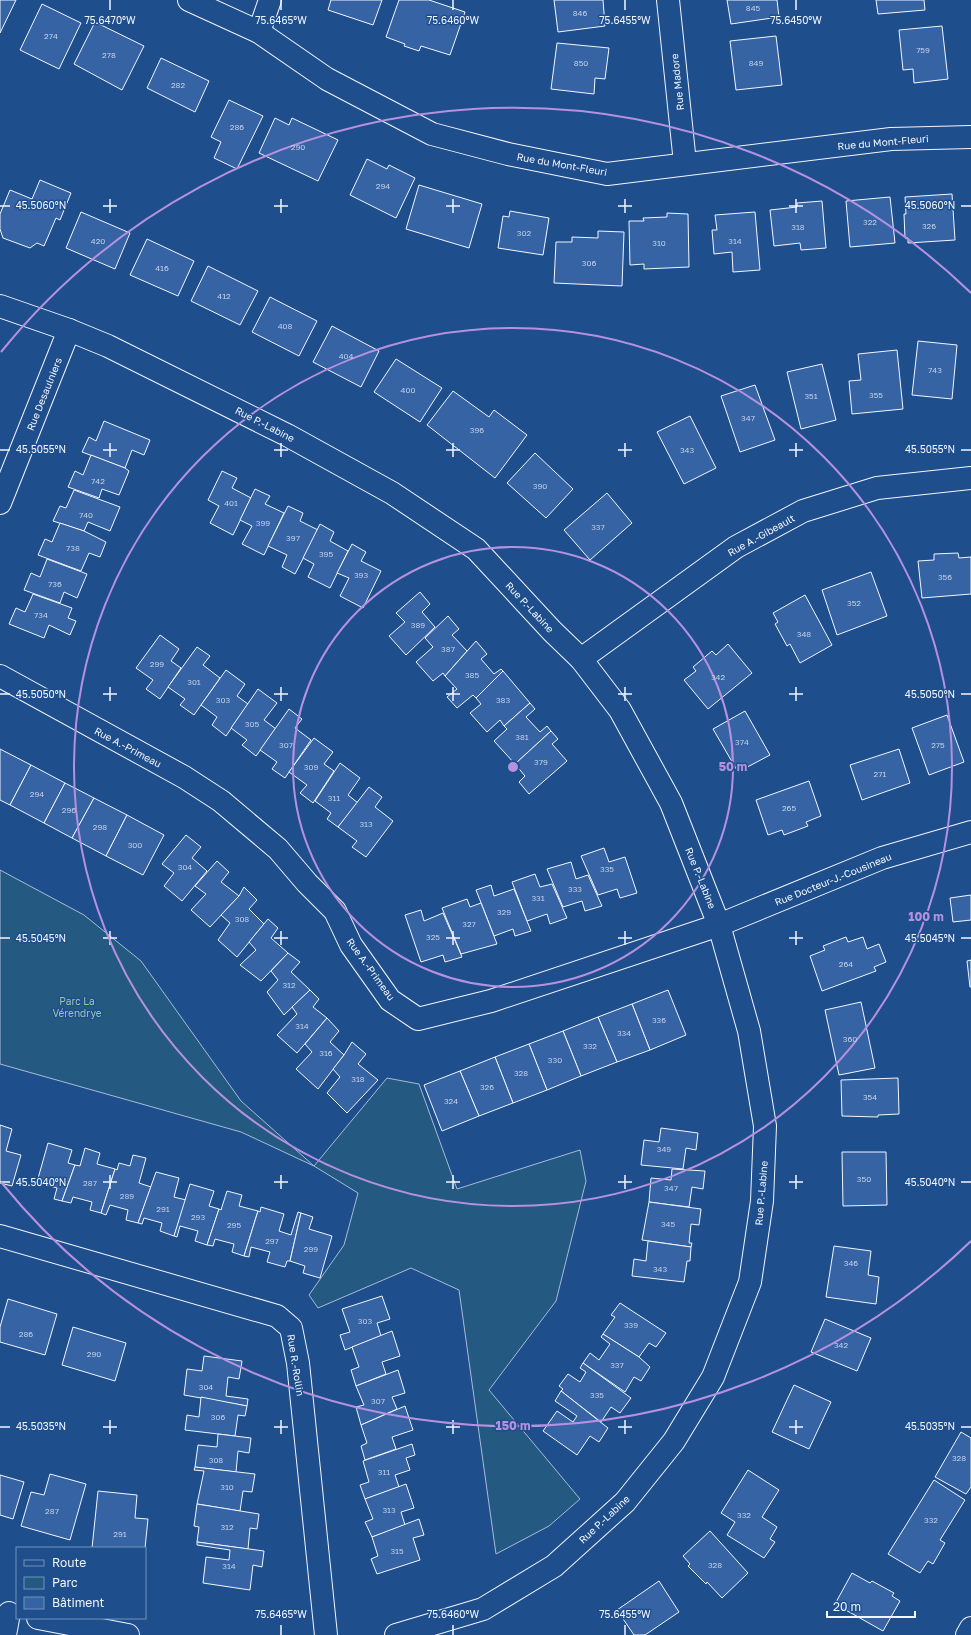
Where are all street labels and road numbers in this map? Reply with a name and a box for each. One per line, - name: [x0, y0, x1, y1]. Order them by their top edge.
- street label: Rue Madore: [668, 53, 686, 111]
- street label: Rue du Mont-Fleuri: [837, 132, 929, 152]
- street label: Rue du Mont-Fleuri: [516, 150, 608, 178]
- street label: Rue Desaulniers: [24, 356, 64, 432]
- street label: Rue P.-Labine: [233, 404, 297, 444]
- street label: Rue A.-Gibeault: [725, 512, 797, 558]
- street label: Rue P.-Labine: [503, 579, 557, 635]
- street label: Rue A.-Primeau: [93, 724, 163, 770]
- street label: Rue P.-Labine: [683, 846, 719, 911]
- street label: Rue Docteur-J.-Cousineau: [773, 850, 893, 908]
- street label: Rue A.-Primeau: [344, 936, 398, 1002]
- street label: Rue P.-Labine: [752, 1160, 770, 1226]
- street label: Rue R.-Rollin: [285, 1333, 307, 1397]
- street label: Rue P.-Labine: [576, 1492, 632, 1546]

